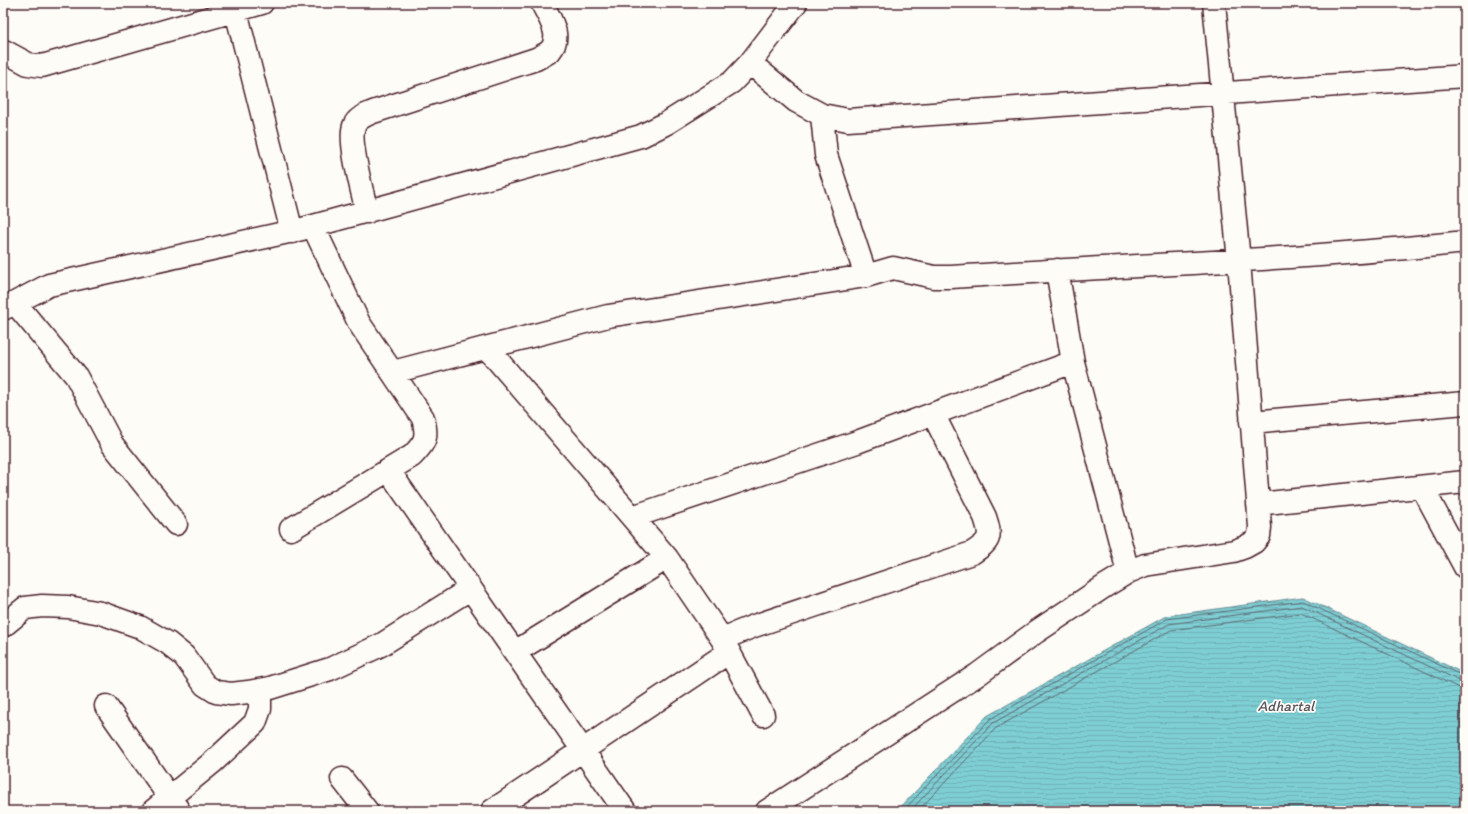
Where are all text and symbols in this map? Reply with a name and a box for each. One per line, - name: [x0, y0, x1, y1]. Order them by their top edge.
- water label: Adhartal: [1258, 697, 1316, 715]

